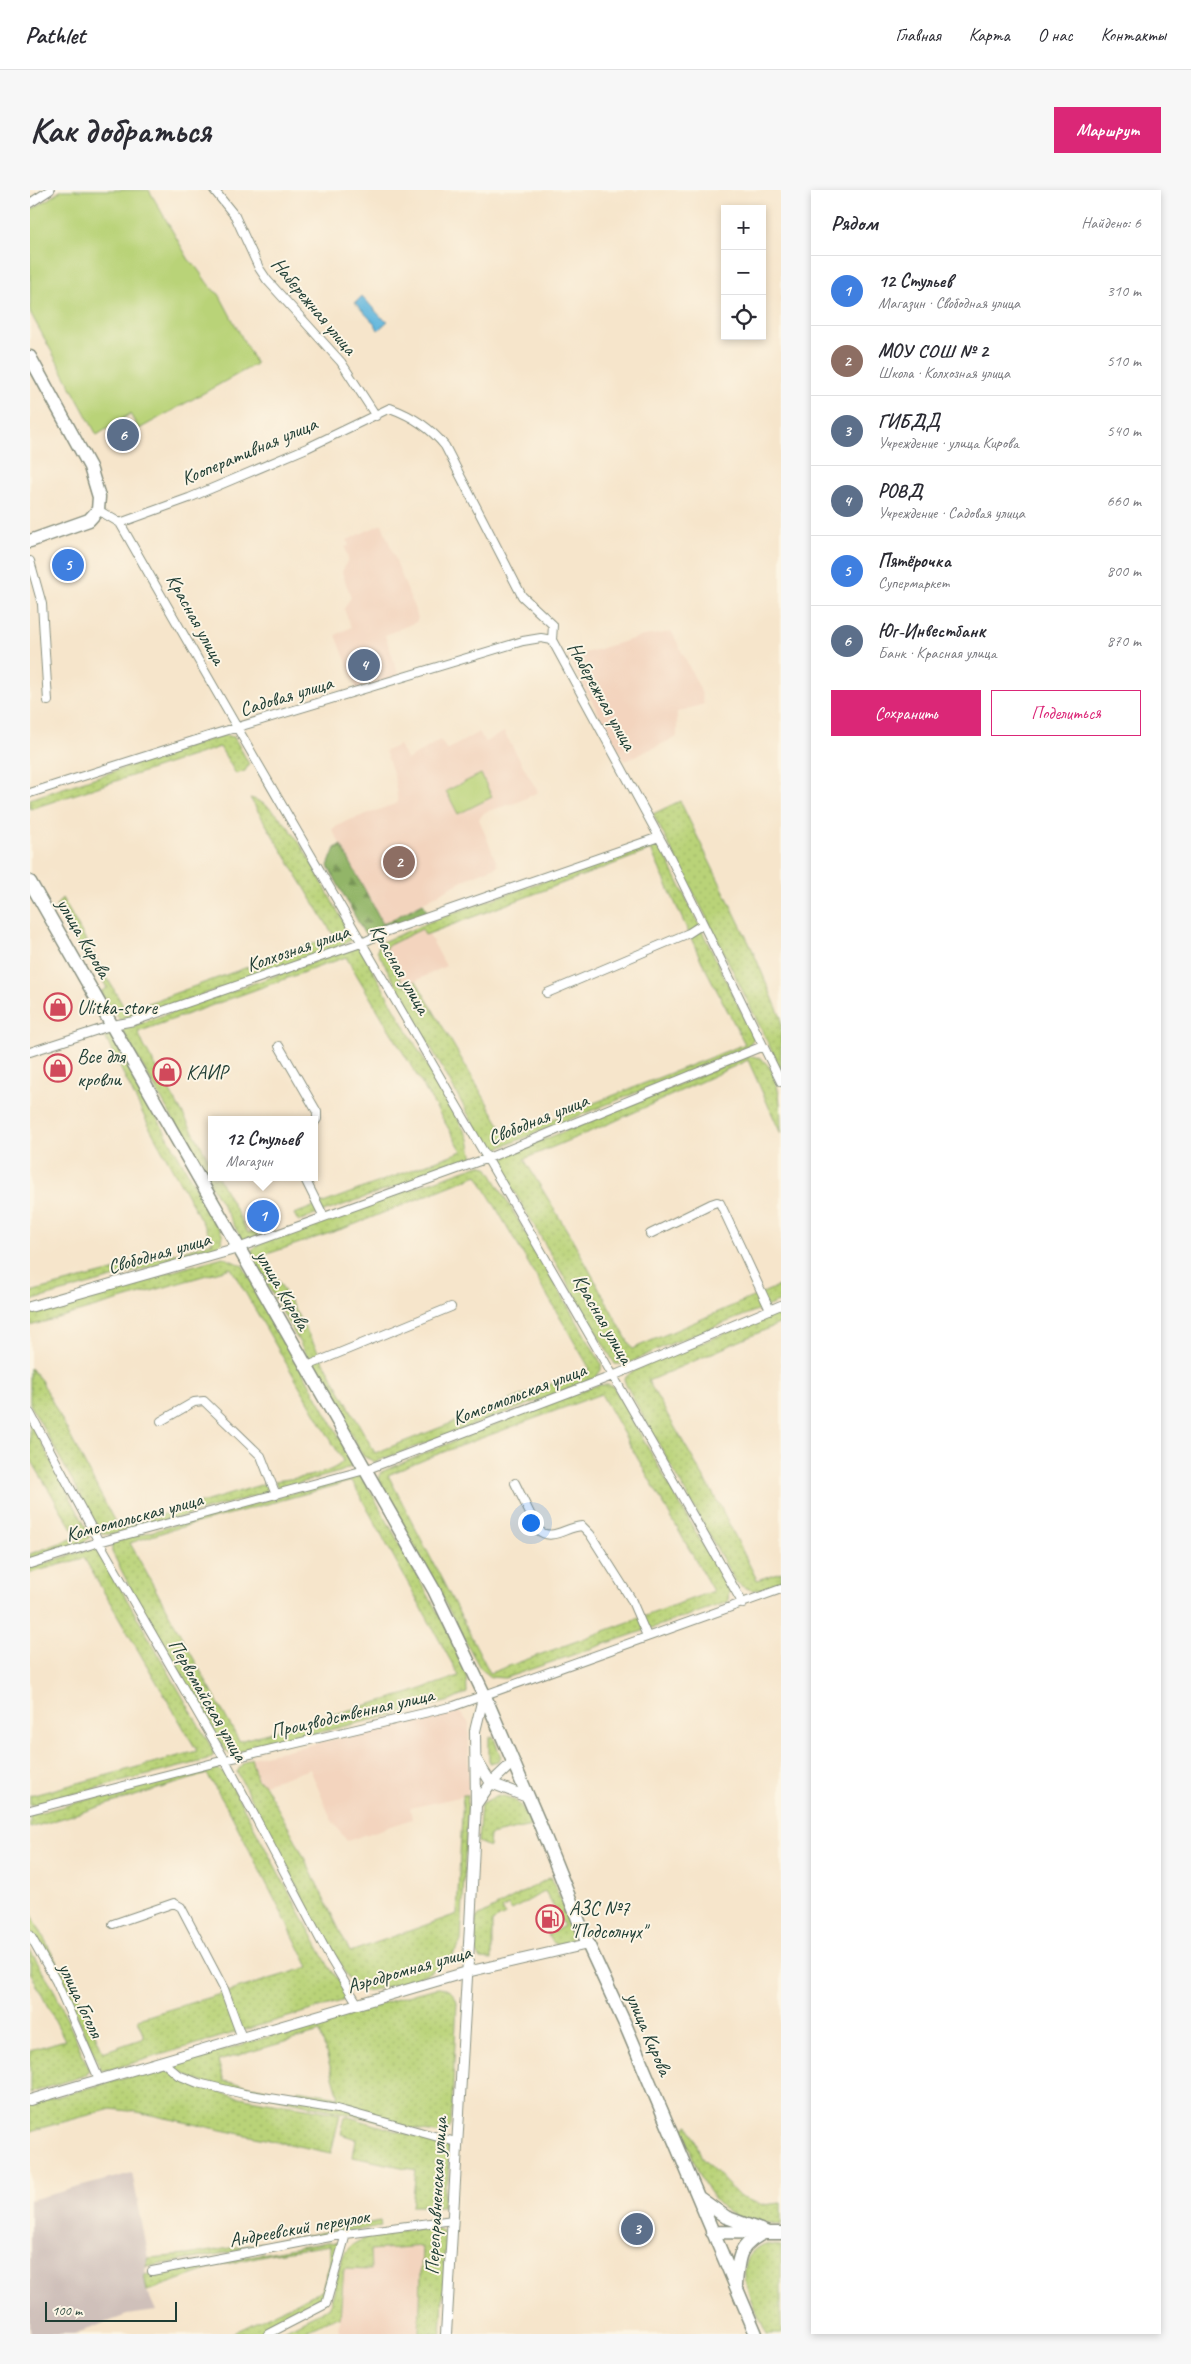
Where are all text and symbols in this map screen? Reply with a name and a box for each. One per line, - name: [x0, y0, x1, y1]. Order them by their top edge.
- text: Pathlet: [25, 20, 85, 50]
- text: Главная: [896, 24, 941, 46]
- text: Карта: [969, 24, 1010, 46]
- text: О нас: [1038, 24, 1073, 46]
- text: Контакты: [1101, 24, 1166, 46]
- button: Маршрут: [1054, 107, 1161, 153]
- text: Как добраться: [30, 108, 211, 153]
- map controls: [721, 205, 766, 340]
- button: +: [721, 205, 766, 250]
- text: Рядом: [831, 210, 878, 236]
- text: Найдено: 6: [1081, 213, 1141, 233]
- button: −: [721, 250, 766, 295]
- street label: Набережная улица: [266, 252, 363, 362]
- text: 12 Стульев: [878, 269, 952, 293]
- text: 1: [843, 281, 851, 301]
- text: 310 m: [1107, 281, 1141, 301]
- text: Магазин · Свободная улица: [878, 293, 1020, 313]
- button: locate: [721, 295, 766, 340]
- text: МОУ СОШ № 2: [878, 339, 988, 363]
- text: 2: [843, 351, 851, 371]
- text: 510 m: [1107, 351, 1141, 371]
- text: Школа · Колхозная улица: [878, 363, 1010, 383]
- text: ГИБДД: [878, 409, 940, 433]
- street label: Кооперативная улица: [177, 411, 322, 491]
- pin: 6: [107, 416, 139, 454]
- text: 3: [843, 421, 851, 441]
- text: 540 m: [1107, 421, 1141, 441]
- text: Учреждение · улица Кирова: [878, 433, 1019, 453]
- text: РОВД: [878, 479, 923, 503]
- text: 4: [843, 491, 851, 511]
- text: 660 m: [1107, 491, 1141, 511]
- text: Учреждение · Садовая улица: [878, 503, 1025, 523]
- pin: 5: [52, 546, 84, 584]
- text: Пятёрочка: [878, 549, 951, 573]
- text: 5: [844, 561, 850, 581]
- text: 800 m: [1107, 561, 1141, 581]
- street label: Красная улица: [161, 569, 232, 670]
- text: Супермаркет: [878, 573, 949, 593]
- text: Юг-Инвестбанк: [878, 619, 985, 643]
- text: 6: [843, 631, 851, 651]
- text: 870 m: [1107, 631, 1141, 651]
- street label: Набережная улица: [562, 637, 643, 756]
- text: Банк · Красная улица: [878, 643, 996, 663]
- pin: 4: [348, 646, 380, 684]
- street label: Садовая улица: [236, 670, 337, 722]
- button: Сохранить: [831, 690, 981, 736]
- button: Поделиться: [991, 690, 1141, 736]
- pin: 2: [383, 843, 415, 881]
- street label: улица Кирова: [51, 893, 118, 984]
- street label: Колхозная улица: [243, 918, 354, 977]
- street label: Красная улица: [364, 919, 437, 1020]
- shop icon: Ulitka-store: [43, 992, 73, 1022]
- place label: Ulitka-store: [77, 995, 159, 1020]
- place label: Все для кровли: [77, 1044, 126, 1092]
- shop icon: Все для кровли: [43, 1053, 73, 1083]
- shop icon: КАИР: [152, 1057, 182, 1087]
- place label: КАИР: [186, 1060, 230, 1085]
- street label: Свободная улица: [484, 1087, 593, 1150]
- popup: [208, 1116, 318, 1181]
- text: 12 Стульев: [226, 1127, 300, 1151]
- text: Магазин: [226, 1151, 273, 1171]
- pin: 1: [247, 1197, 279, 1235]
- street label: Свободная улица: [105, 1226, 215, 1280]
- street label: улица Кирова: [250, 1245, 317, 1336]
- street label: Красная улица: [567, 1269, 640, 1370]
- street label: Комсомольская улица: [449, 1356, 591, 1431]
- street label: Комсомольская улица: [63, 1486, 207, 1547]
- your location: [518, 1510, 544, 1536]
- street label: Первомайская улица: [163, 1634, 254, 1767]
- street label: Производственная улица: [268, 1682, 438, 1744]
- place label: АЗС №7 "Подсолнух": [569, 1896, 651, 1944]
- fuel station icon: АЗС №7 "Подсолнух": [535, 1904, 565, 1934]
- street label: Аэродромная улица: [344, 1939, 475, 1999]
- street label: улица Гоголя: [52, 1958, 110, 2043]
- street label: улица Кирова: [620, 1988, 678, 2081]
- street label: Переправненская улица: [419, 2115, 453, 2276]
- street label: Андреевский переулок: [227, 2203, 372, 2253]
- pin: 3: [621, 2210, 653, 2248]
- scale bar: [45, 2299, 178, 2322]
- text: 100 m: [52, 2302, 82, 2319]

